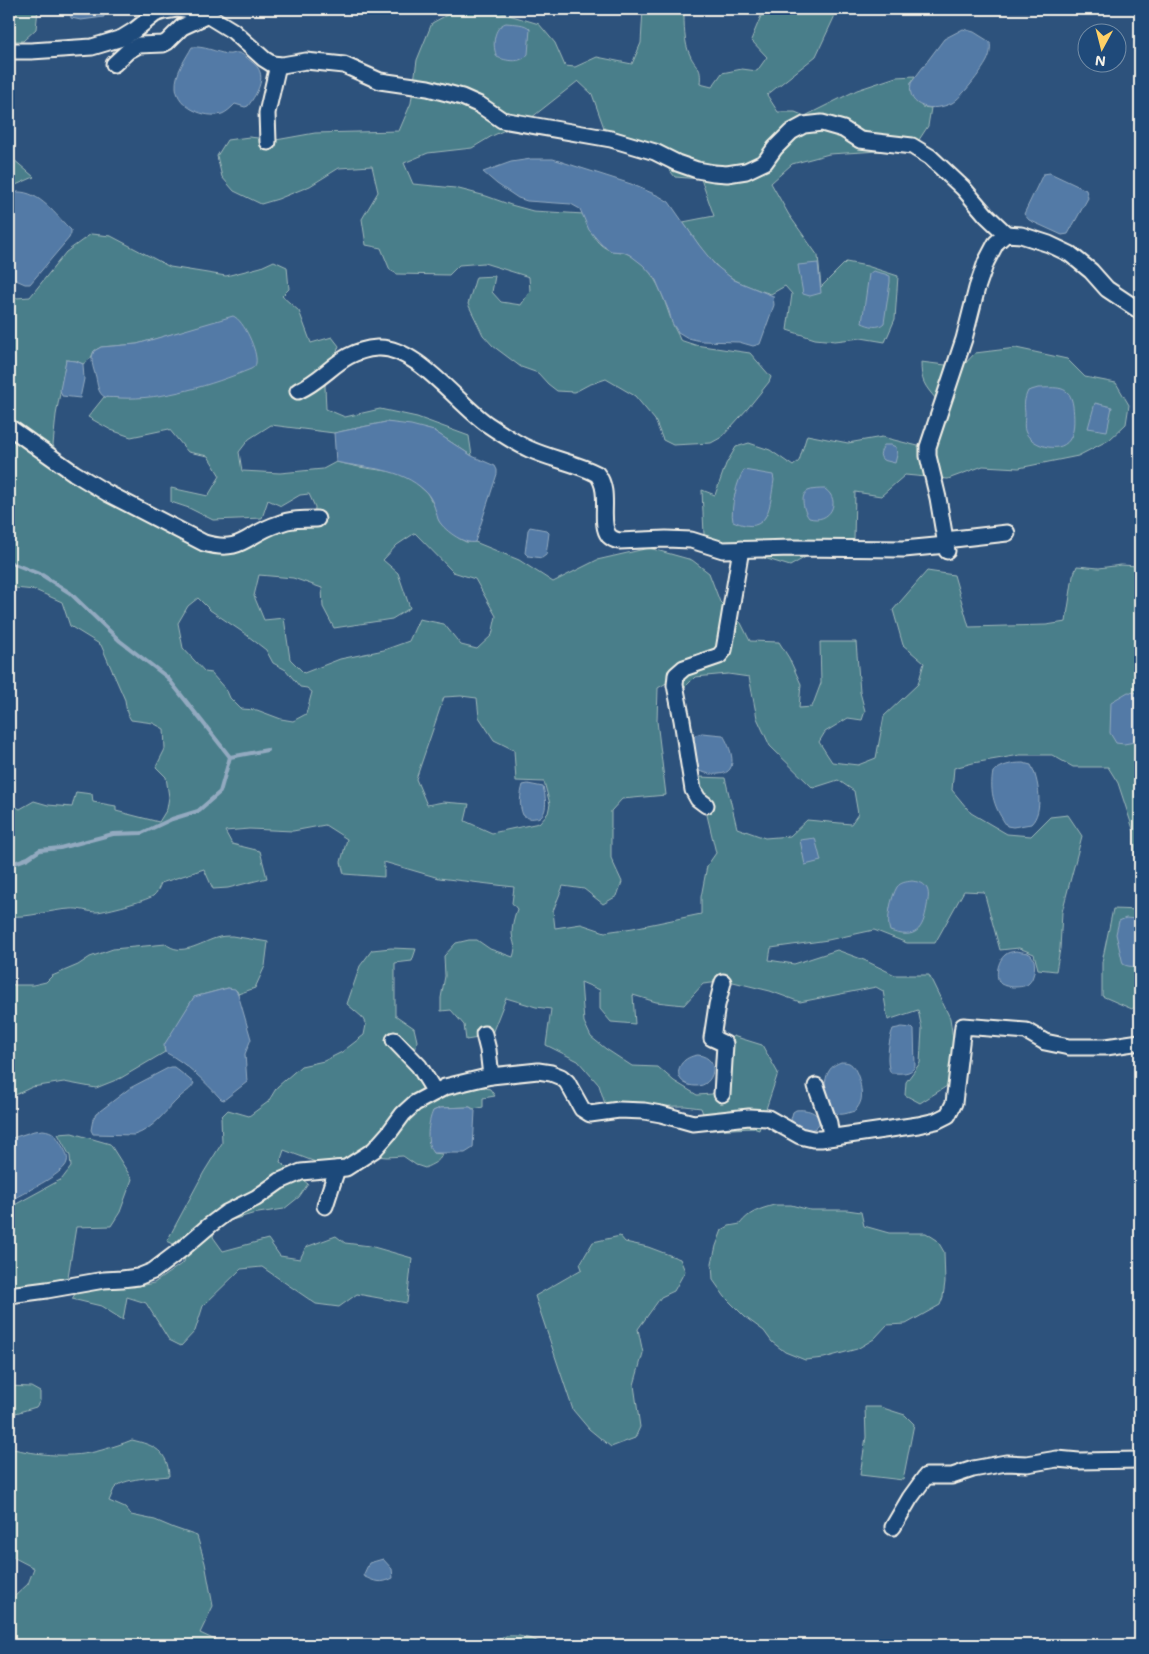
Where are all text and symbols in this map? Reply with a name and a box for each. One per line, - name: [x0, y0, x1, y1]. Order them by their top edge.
- north arrow: [1076, 22, 1126, 72]
- text: N: [1094, 51, 1107, 71]

